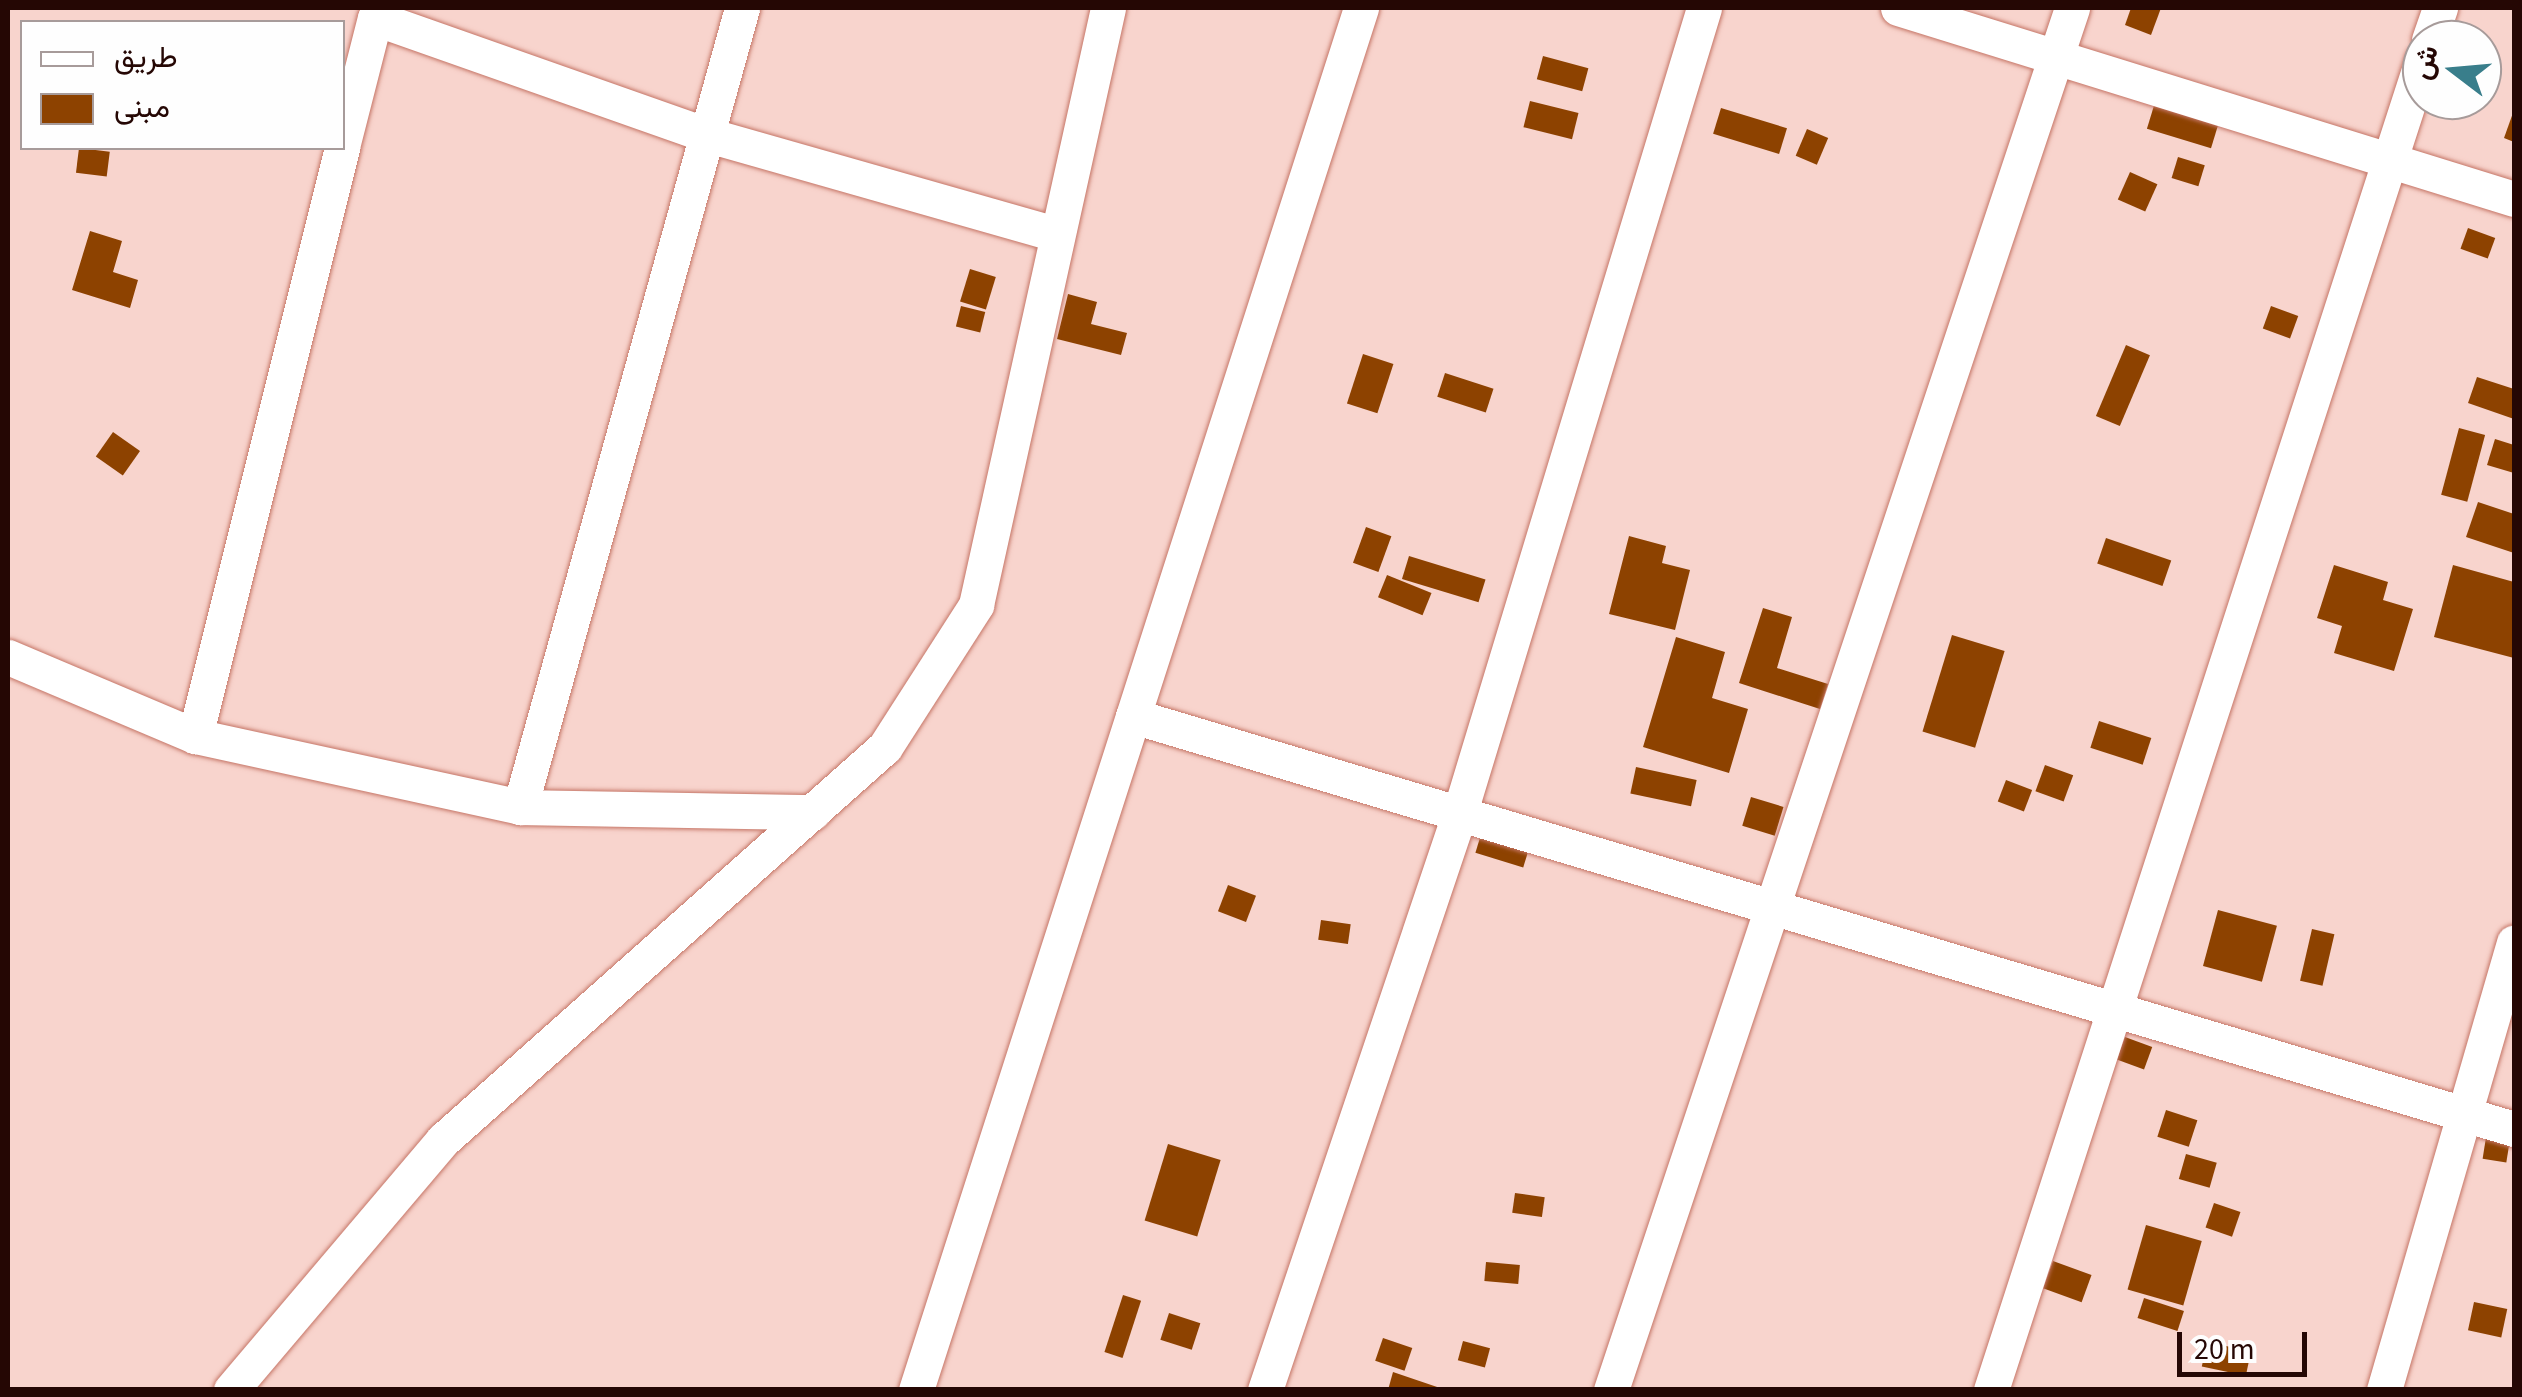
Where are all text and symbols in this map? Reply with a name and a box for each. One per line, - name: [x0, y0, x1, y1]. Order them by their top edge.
- legend: [20, 20, 345, 150]
- north arrow: [2402, 20, 2502, 120]
- text: طريق: [114, 36, 178, 79]
- text: ش: [2401, 41, 2449, 84]
- text: مبنى: [114, 86, 170, 129]
- scale bar: [2182, 1312, 2312, 1374]
- text: 20 m: [2194, 1328, 2255, 1371]

